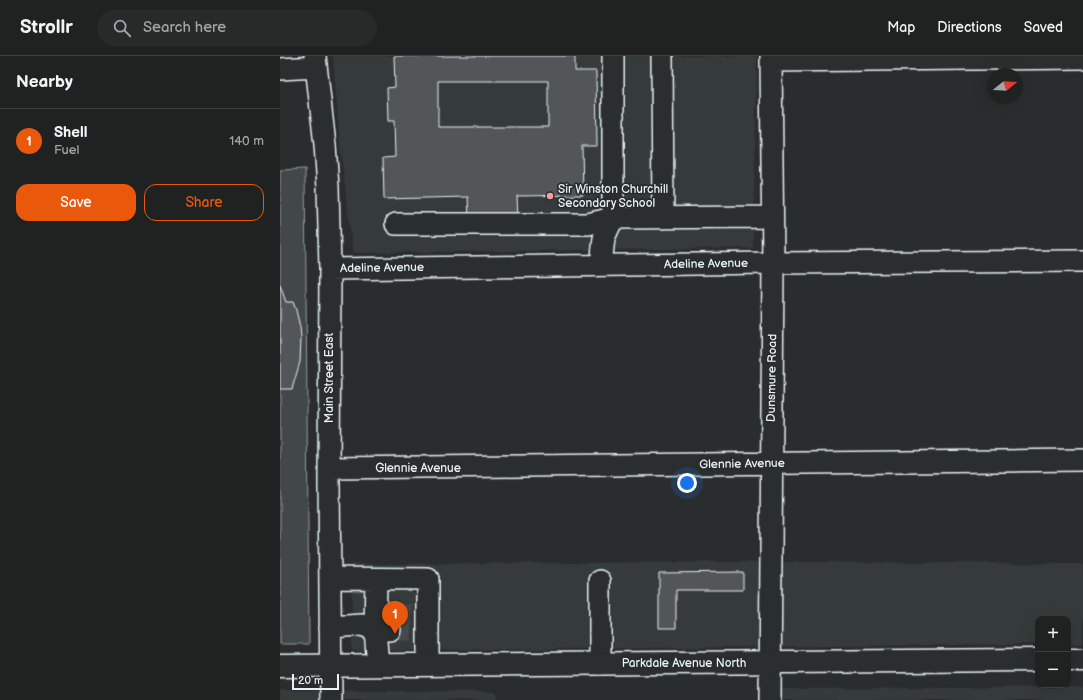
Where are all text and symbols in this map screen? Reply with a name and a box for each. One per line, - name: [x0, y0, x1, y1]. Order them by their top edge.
- search box: [97, 10, 377, 46]
- text: Strollr: [20, 16, 73, 39]
- icon: search: [111, 17, 133, 39]
- text: Search here: [143, 18, 226, 37]
- text: Map: [887, 19, 915, 36]
- text: Directions: [937, 19, 1002, 36]
- text: Saved: [1024, 19, 1063, 36]
- north arrow: [987, 68, 1023, 104]
- text: Nearby: [16, 72, 73, 92]
- text: Shell: [54, 123, 87, 142]
- text: 1: [26, 133, 32, 149]
- text: 140 m: [229, 133, 264, 149]
- text: Fuel: [54, 142, 79, 158]
- place label: Sir Winston Churchill Secondary School: [558, 182, 668, 211]
- button: Save: [16, 184, 136, 221]
- button: Share: [144, 184, 264, 221]
- marker: Sir Winston Churchill Secondary School: [545, 191, 555, 201]
- street label: Adeline Avenue: [664, 256, 748, 272]
- street label: Adeline Avenue: [340, 260, 424, 276]
- street label: Main Street East: [322, 333, 337, 423]
- street label: Dunsmure Road: [764, 334, 780, 422]
- street label: Glennie Avenue: [699, 456, 785, 472]
- street label: Glennie Avenue: [375, 461, 461, 476]
- your location: [677, 473, 697, 493]
- pin: 1: [382, 601, 408, 634]
- map controls: [1035, 616, 1071, 688]
- button: +: [1035, 616, 1071, 652]
- button: −: [1035, 652, 1071, 688]
- street label: Parkdale Avenue North: [622, 656, 747, 671]
- scale bar: [292, 672, 339, 691]
- text: 20 m: [298, 674, 323, 687]

